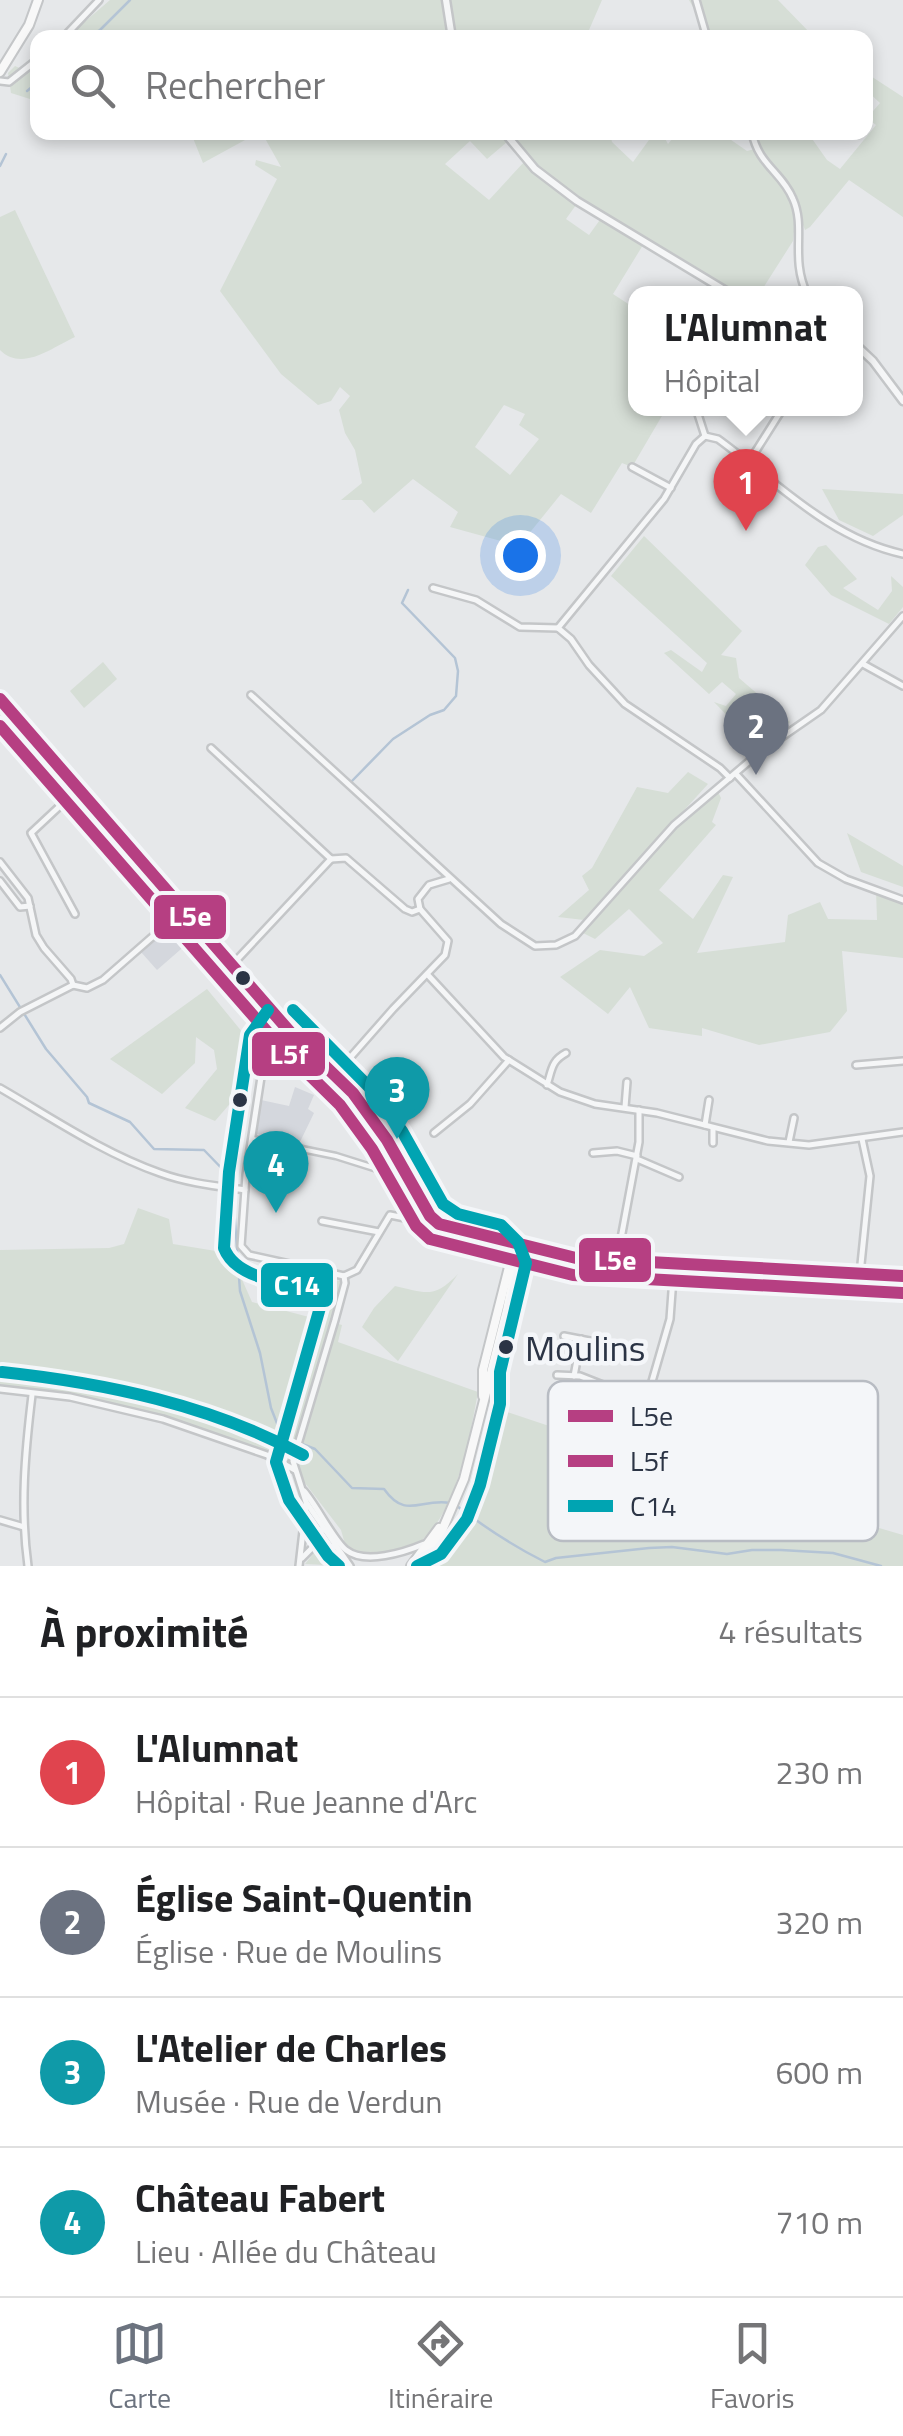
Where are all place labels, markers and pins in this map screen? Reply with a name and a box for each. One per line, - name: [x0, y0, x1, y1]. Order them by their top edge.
- pin: 1: [714, 448, 778, 531]
- pin: 2: [724, 692, 788, 775]
- unlabelled marker: [233, 968, 253, 988]
- pin: 3: [364, 1056, 430, 1139]
- unlabelled marker: [230, 1090, 250, 1110]
- pin: 4: [244, 1130, 308, 1213]
- place label: Moulins: [525, 1320, 645, 1375]
- marker: Moulins: [496, 1337, 516, 1357]

